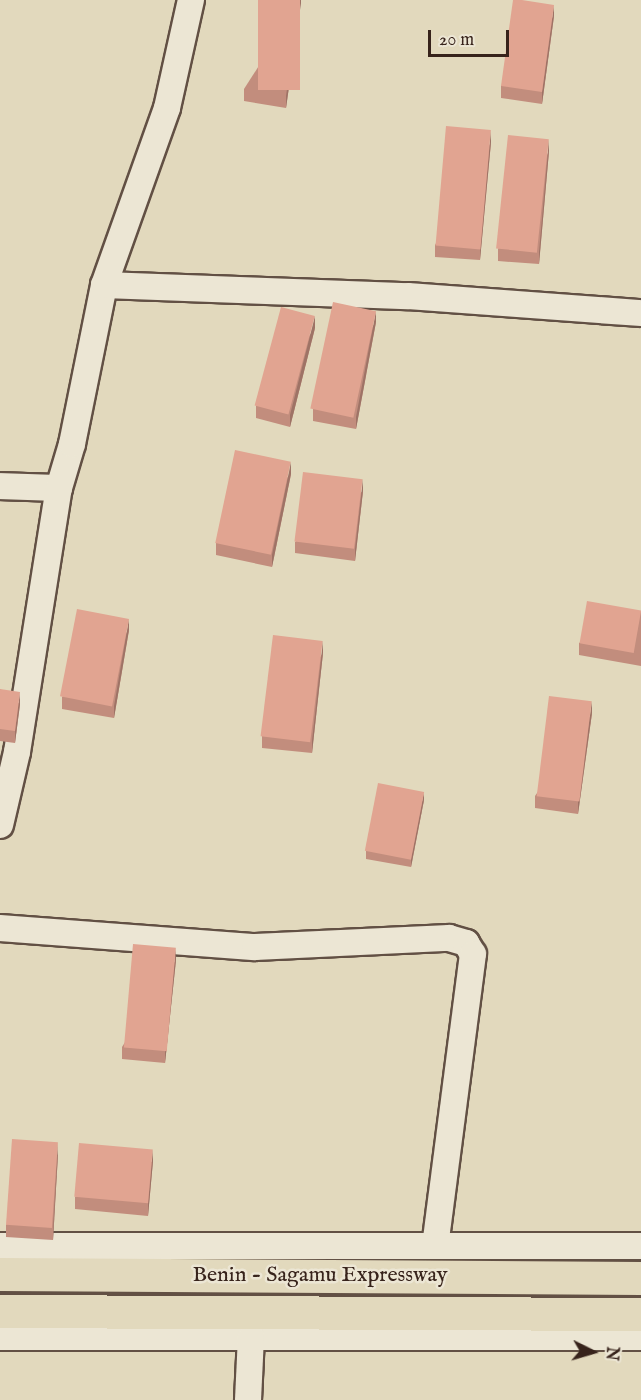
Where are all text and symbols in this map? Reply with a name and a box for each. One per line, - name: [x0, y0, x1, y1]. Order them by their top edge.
- scale bar: [431, 18, 512, 56]
- text: 20 m: [439, 29, 474, 52]
- street label: Benin - Sagamu Expressway: [192, 1263, 448, 1289]
- north arrow: [563, 1322, 623, 1382]
- text: N: [600, 1346, 621, 1361]

